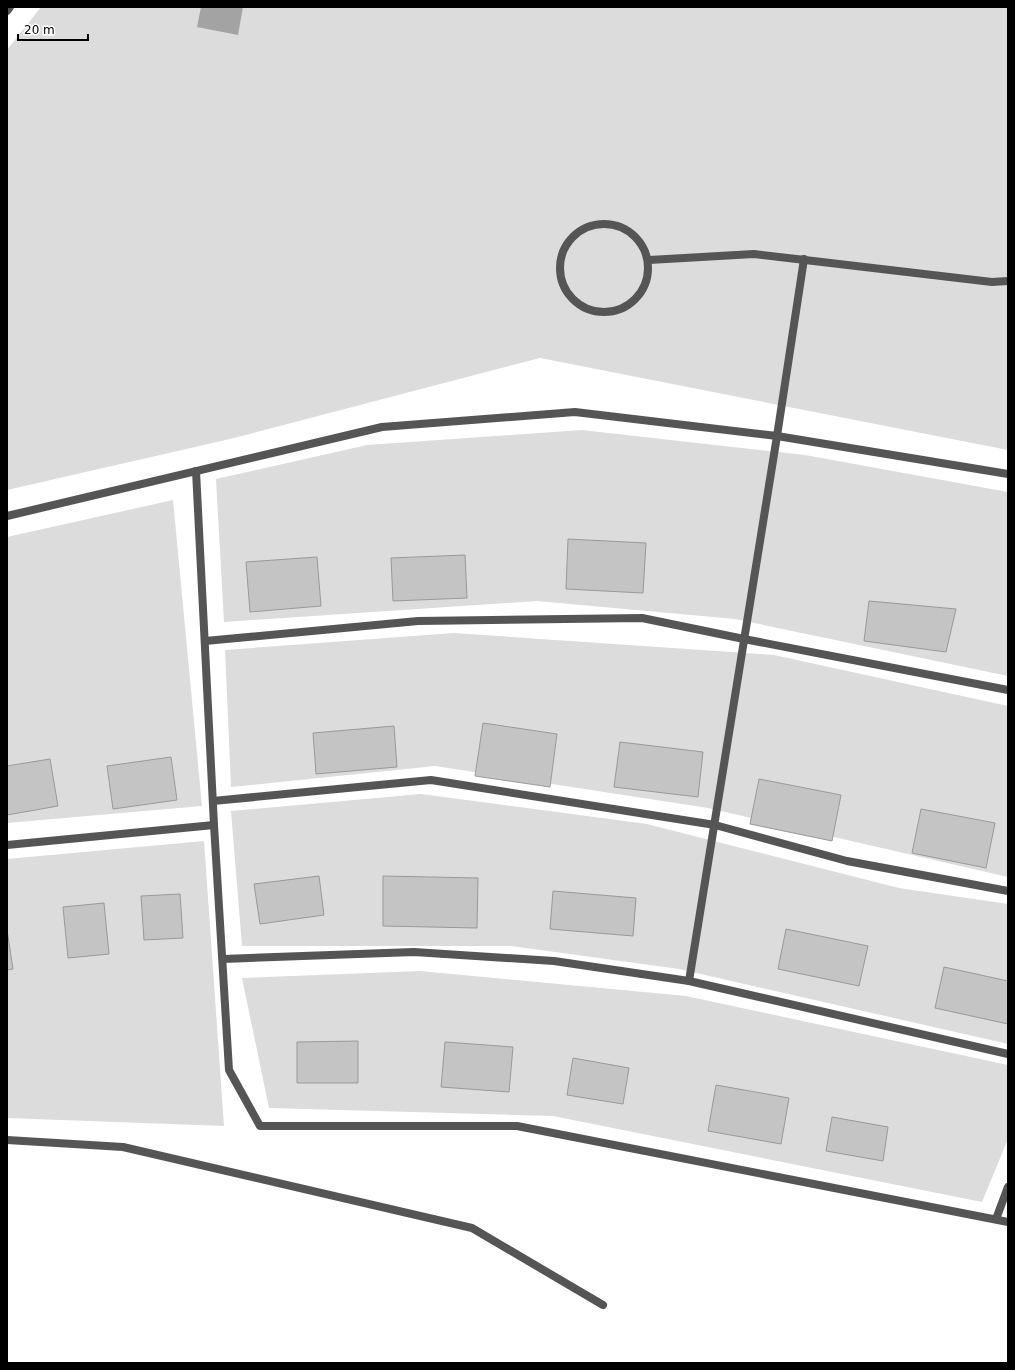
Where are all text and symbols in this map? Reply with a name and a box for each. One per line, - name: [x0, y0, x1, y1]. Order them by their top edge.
- scale bar: [18, 16, 88, 42]
- text: 20 m: [24, 23, 55, 37]

